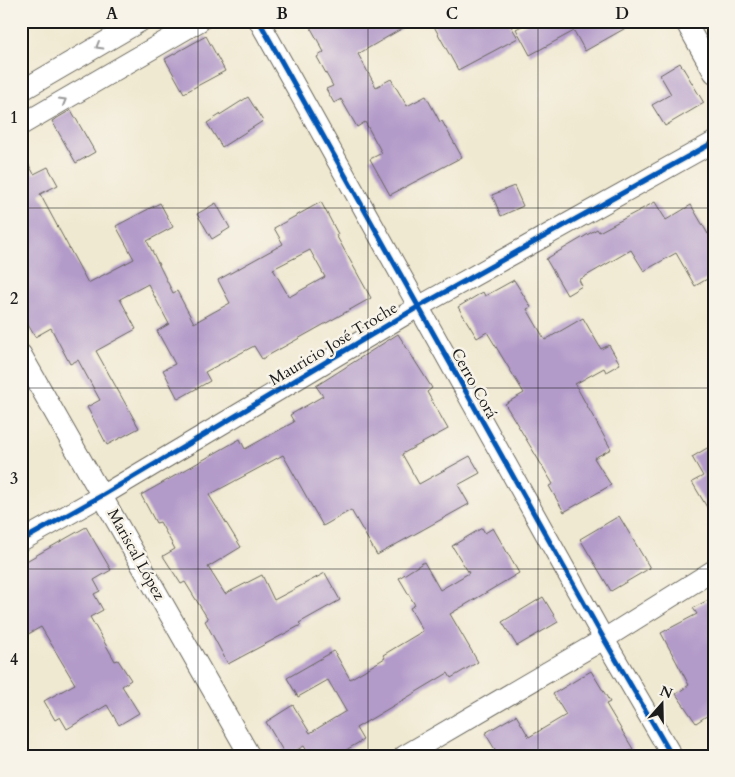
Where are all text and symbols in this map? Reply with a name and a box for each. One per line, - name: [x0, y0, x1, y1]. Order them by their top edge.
- text: A: [106, 3, 118, 25]
- text: B: [276, 3, 288, 25]
- text: C: [446, 3, 458, 25]
- text: D: [615, 3, 629, 25]
- one-way arrow: [95, 39, 104, 49]
- one-way arrow: [58, 97, 67, 107]
- text: 1: [10, 107, 18, 129]
- text: 2: [10, 288, 18, 310]
- street label: Mauricio José Troche: [265, 297, 402, 391]
- street label: Cerro Corá: [446, 344, 503, 423]
- text: 3: [10, 468, 18, 490]
- street label: Mariscal López: [102, 505, 170, 604]
- text: 4: [10, 649, 18, 671]
- north arrow: [638, 680, 688, 730]
- text: N: [657, 681, 675, 703]

